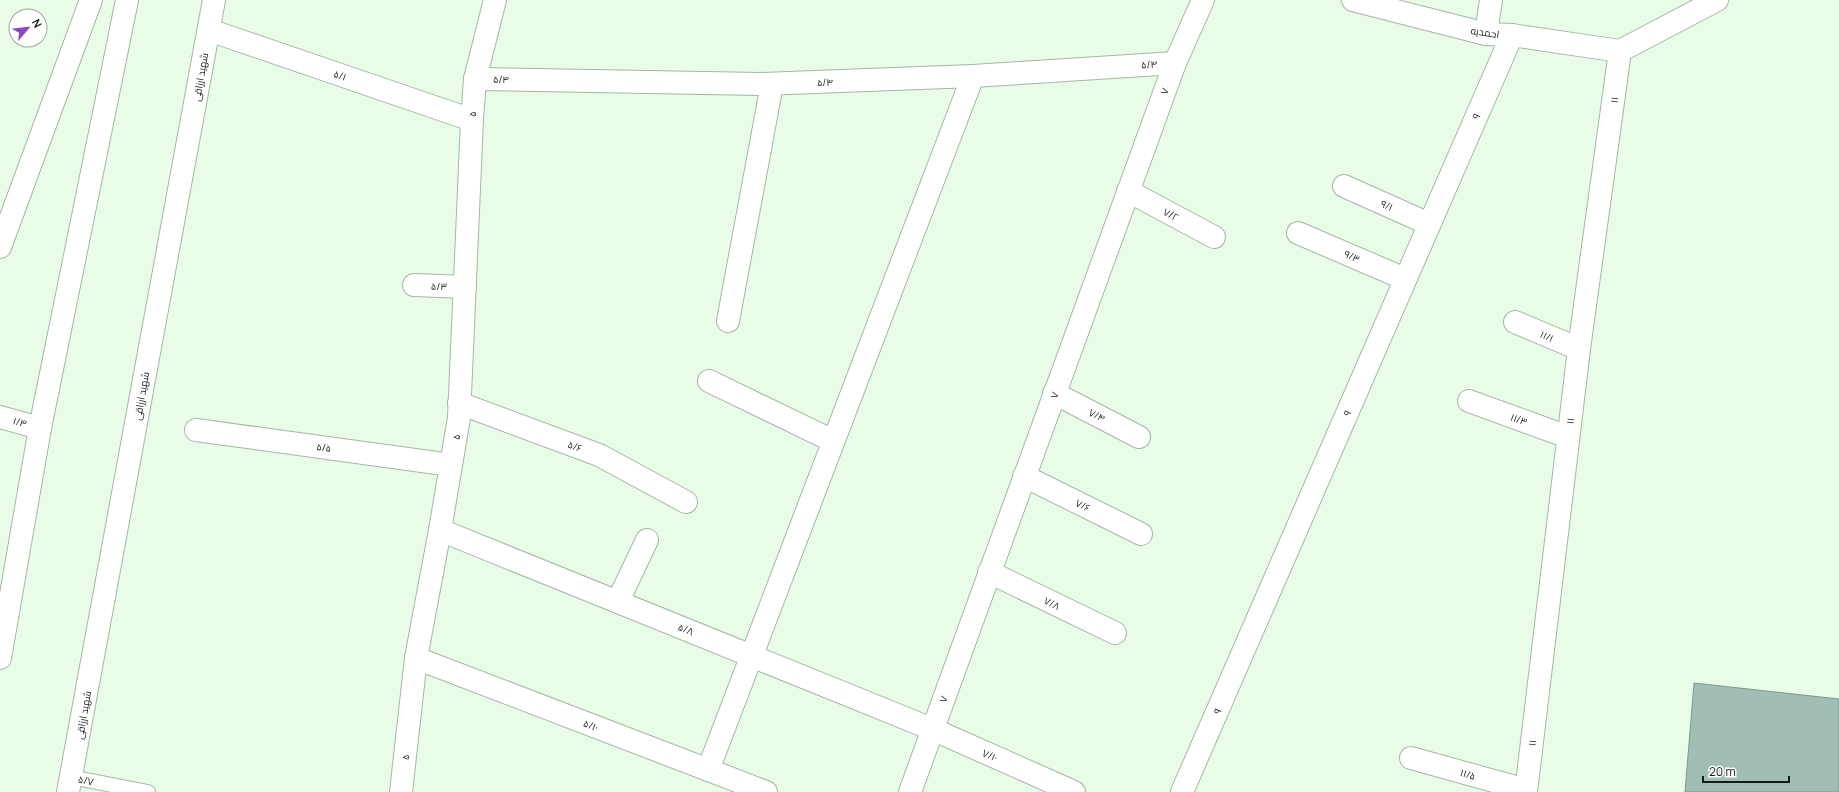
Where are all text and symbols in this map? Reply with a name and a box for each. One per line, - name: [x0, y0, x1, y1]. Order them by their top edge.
- north arrow: [8, 8, 48, 48]
- text: N: [29, 16, 46, 30]
- street label: احمدیه: [1470, 23, 1500, 41]
- street label: شهید ارزاقی: [189, 52, 211, 102]
- street label: ۵/۴: [1141, 56, 1158, 72]
- street label: ۵/۱: [332, 66, 348, 84]
- street label: ۵/۴: [493, 72, 509, 86]
- street label: ۵/۴: [817, 75, 834, 89]
- street label: ۷: [1156, 86, 1172, 96]
- street label: ۱۱: [1607, 96, 1621, 104]
- street label: ۵: [465, 111, 479, 117]
- street label: ۹: [1469, 111, 1483, 121]
- street label: ۹/۱: [1379, 196, 1395, 214]
- street label: ۷/۲: [1161, 204, 1181, 224]
- street label: ۹/۳: [1342, 246, 1362, 266]
- street label: ۵/۳: [431, 279, 448, 293]
- street label: ۱۱/۱: [1538, 327, 1556, 345]
- street label: شهید ارزاقی: [130, 371, 152, 421]
- street label: ۷: [1046, 390, 1062, 400]
- street label: ۷/۴: [1086, 405, 1108, 425]
- street label: ۹: [1340, 408, 1354, 418]
- street label: ۱۱/۳: [1509, 410, 1530, 429]
- street label: ۱/۳: [11, 413, 29, 431]
- street label: ۱۱: [1563, 417, 1577, 425]
- street label: ۵: [449, 433, 463, 441]
- street label: ۵/۶: [566, 437, 584, 455]
- street label: ۵/۵: [316, 439, 332, 455]
- street label: ۷/۶: [1073, 495, 1093, 515]
- street label: ۷/۸: [1042, 593, 1062, 613]
- street label: ۵/۸: [676, 620, 696, 638]
- street label: شهید ارزاقی: [72, 690, 94, 740]
- street label: ۷: [935, 694, 951, 704]
- street label: ۹: [1210, 706, 1224, 716]
- street label: ۵/۱۰: [582, 716, 600, 734]
- street label: ۱۱: [1525, 739, 1539, 747]
- street label: ۷/۱۰: [980, 745, 1000, 765]
- street label: ۵: [398, 753, 412, 761]
- scale bar: [1703, 758, 1789, 784]
- text: 20 m: [1709, 763, 1736, 780]
- street label: ۱۱/۵: [1459, 765, 1477, 783]
- street label: ۵/۷: [77, 772, 95, 788]

